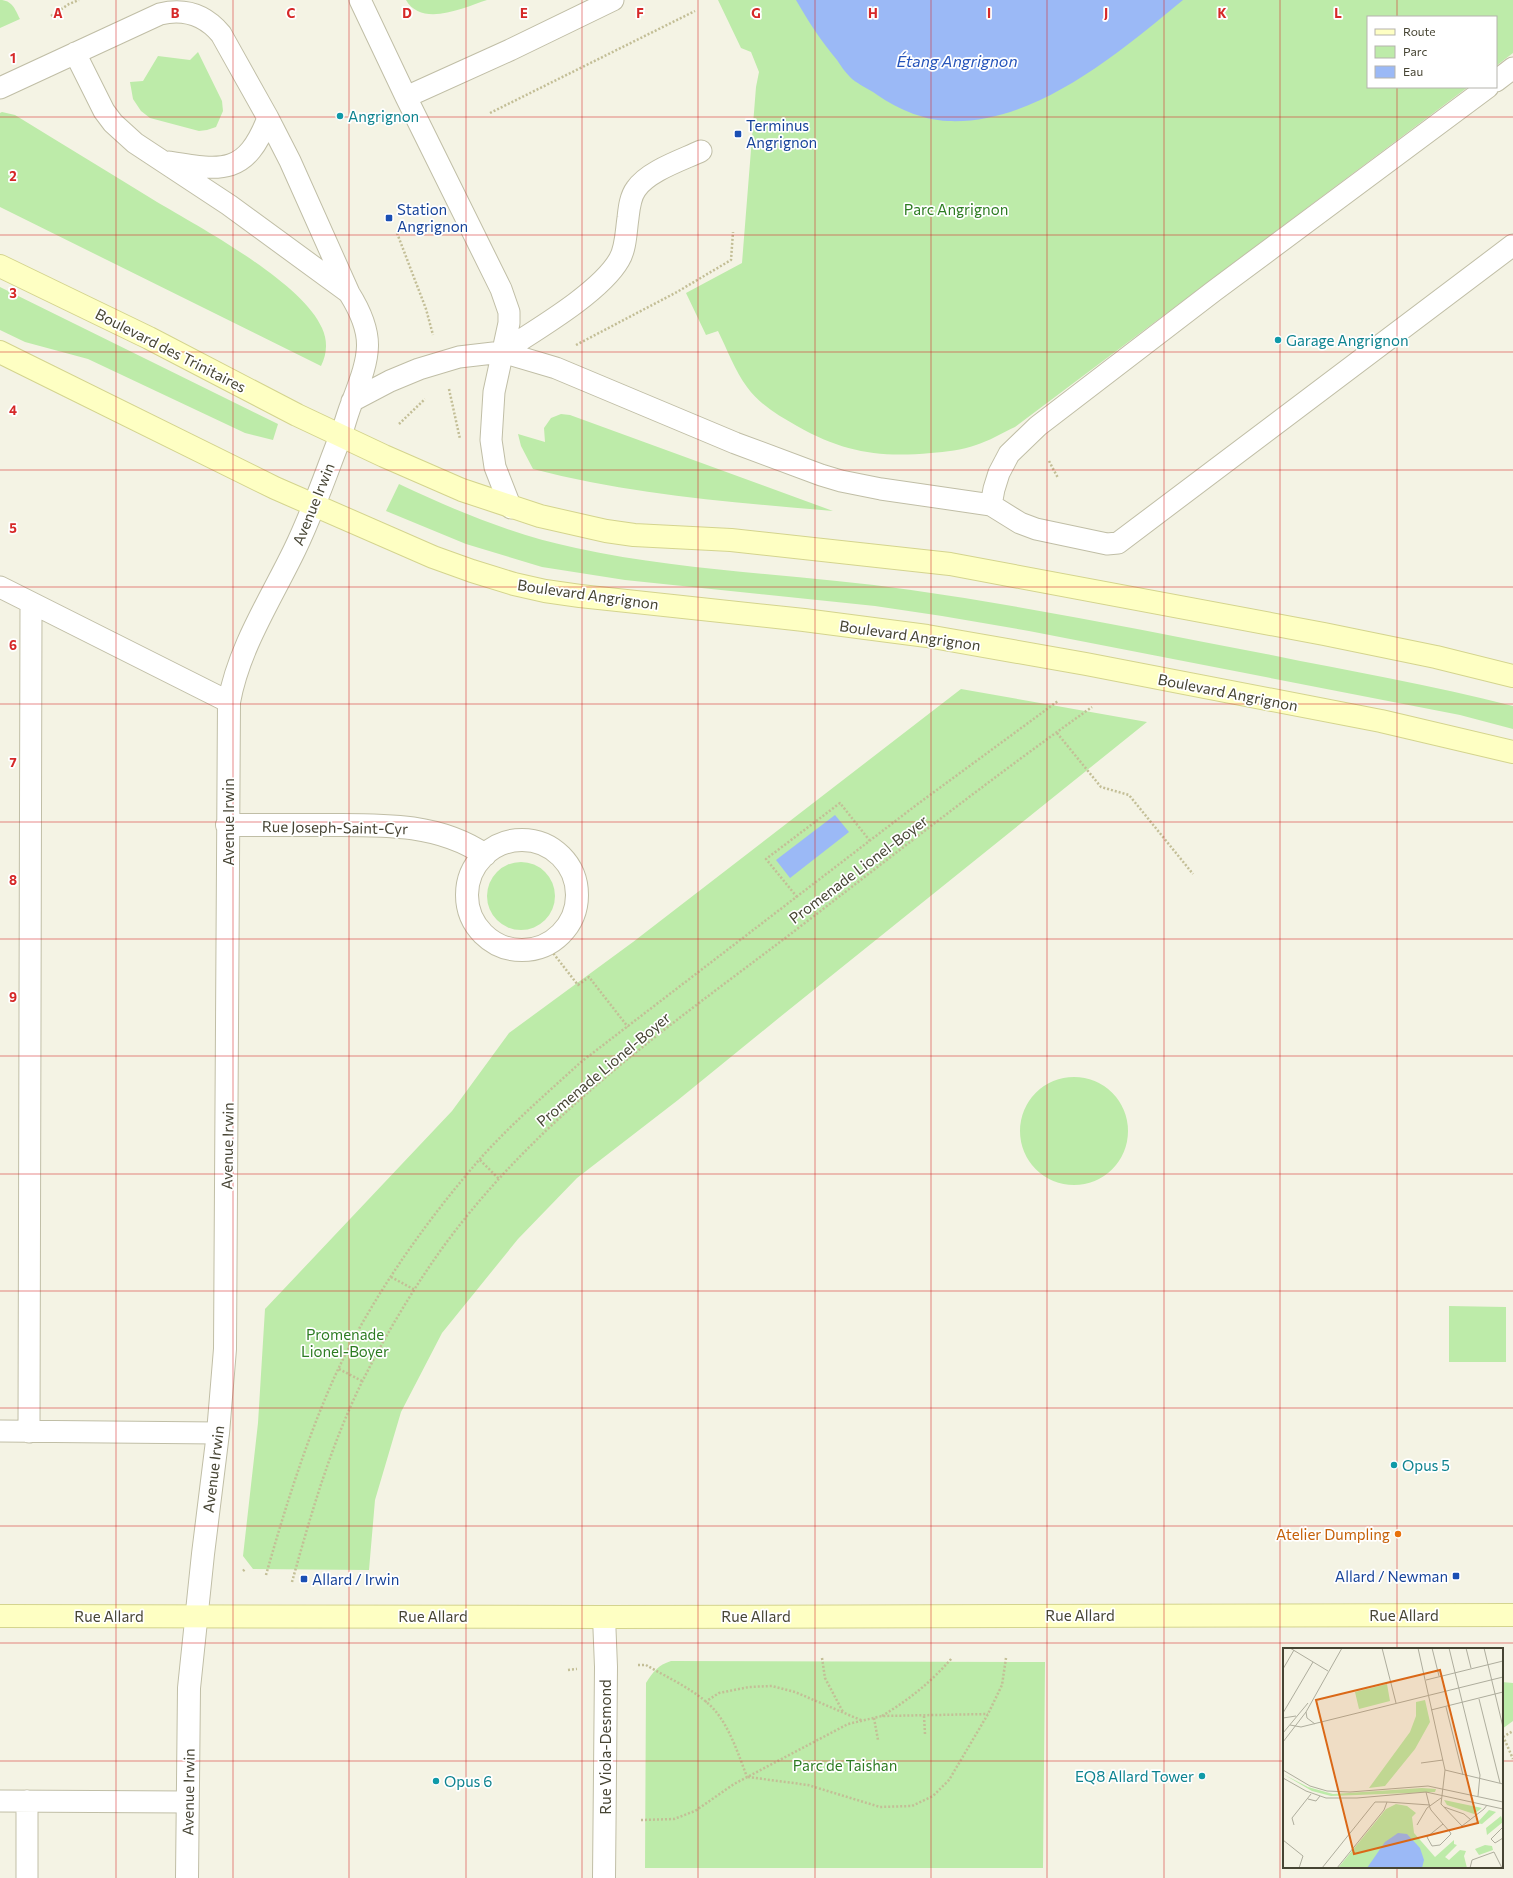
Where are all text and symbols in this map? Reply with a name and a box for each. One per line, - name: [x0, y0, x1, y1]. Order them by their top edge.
- text: A: [53, 5, 63, 21]
- text: B: [171, 5, 180, 21]
- text: C: [287, 5, 296, 21]
- text: D: [402, 5, 412, 21]
- text: E: [520, 5, 528, 21]
- text: F: [636, 5, 644, 21]
- text: G: [751, 5, 761, 21]
- text: H: [868, 5, 878, 21]
- text: I: [987, 5, 991, 21]
- text: J: [1104, 5, 1108, 21]
- text: K: [1217, 5, 1227, 21]
- text: L: [1334, 5, 1342, 21]
- legend: [1367, 16, 1497, 88]
- text: Route: [1403, 24, 1436, 38]
- text: Parc: [1403, 44, 1427, 58]
- text: 1: [10, 50, 16, 66]
- water label: Étang Angrignon: [896, 51, 1018, 70]
- text: Eau: [1403, 64, 1423, 78]
- place label: Angrignon: [348, 107, 419, 125]
- marker: Angrignon: [335, 111, 345, 121]
- place label: Terminus Angrignon: [746, 116, 817, 151]
- marker: Terminus Angrignon: [733, 129, 743, 139]
- text: 2: [9, 168, 17, 184]
- place label: Station Angrignon: [397, 200, 468, 235]
- park label: Parc Angrignon: [904, 200, 1008, 218]
- marker: Station Angrignon: [384, 213, 394, 223]
- text: 3: [9, 285, 17, 301]
- street label: Boulevard des Trinitaires: [93, 304, 249, 396]
- place label: Garage Angrignon: [1286, 331, 1409, 349]
- marker: Garage Angrignon: [1273, 335, 1283, 345]
- text: 4: [9, 402, 17, 418]
- street label: Avenue Irwin: [288, 460, 338, 548]
- text: 5: [9, 520, 17, 536]
- street label: Boulevard Angrignon: [516, 575, 660, 613]
- street label: Boulevard Angrignon: [838, 616, 982, 654]
- text: 6: [9, 637, 17, 653]
- street label: Boulevard Angrignon: [1156, 670, 1300, 714]
- text: 7: [9, 754, 17, 770]
- street label: Avenue Irwin: [219, 778, 237, 866]
- street label: Promenade Lionel-Boyer: [785, 811, 931, 927]
- street label: Rue Joseph-Saint-Cyr: [262, 817, 408, 837]
- text: 8: [9, 872, 17, 888]
- text: 9: [9, 989, 17, 1005]
- street label: Promenade Lionel-Boyer: [533, 1008, 673, 1130]
- street label: Avenue Irwin: [217, 1102, 237, 1190]
- park label: Promenade Lionel-Boyer: [301, 1325, 389, 1360]
- street label: Avenue Irwin: [199, 1424, 227, 1514]
- place label: Opus 5: [1402, 1456, 1450, 1474]
- marker: Opus 5: [1389, 1460, 1399, 1470]
- place label: Atelier Dumpling: [1276, 1525, 1390, 1543]
- marker: Atelier Dumpling: [1393, 1529, 1403, 1539]
- place label: Allard / Newman: [1335, 1567, 1448, 1585]
- place label: Allard / Irwin: [312, 1570, 399, 1588]
- marker: Allard / Newman: [1451, 1571, 1461, 1581]
- marker: Allard / Irwin: [299, 1574, 309, 1584]
- street label: Rue Allard: [1045, 1606, 1115, 1624]
- street label: Rue Allard: [1369, 1606, 1439, 1624]
- street label: Rue Allard: [74, 1607, 144, 1625]
- street label: Rue Allard: [398, 1607, 468, 1625]
- street label: Rue Allard: [721, 1607, 791, 1625]
- inset map: [1283, 1648, 1503, 1868]
- street label: Rue Viola-Desmond: [596, 1679, 614, 1815]
- street label: Avenue Irwin: [178, 1748, 198, 1836]
- park label: Parc de Taishan: [793, 1756, 897, 1774]
- place label: EQ8 Allard Tower: [1075, 1767, 1194, 1785]
- marker: EQ8 Allard Tower: [1197, 1771, 1207, 1781]
- place label: Opus 6: [444, 1772, 492, 1790]
- marker: Opus 6: [431, 1776, 441, 1786]

